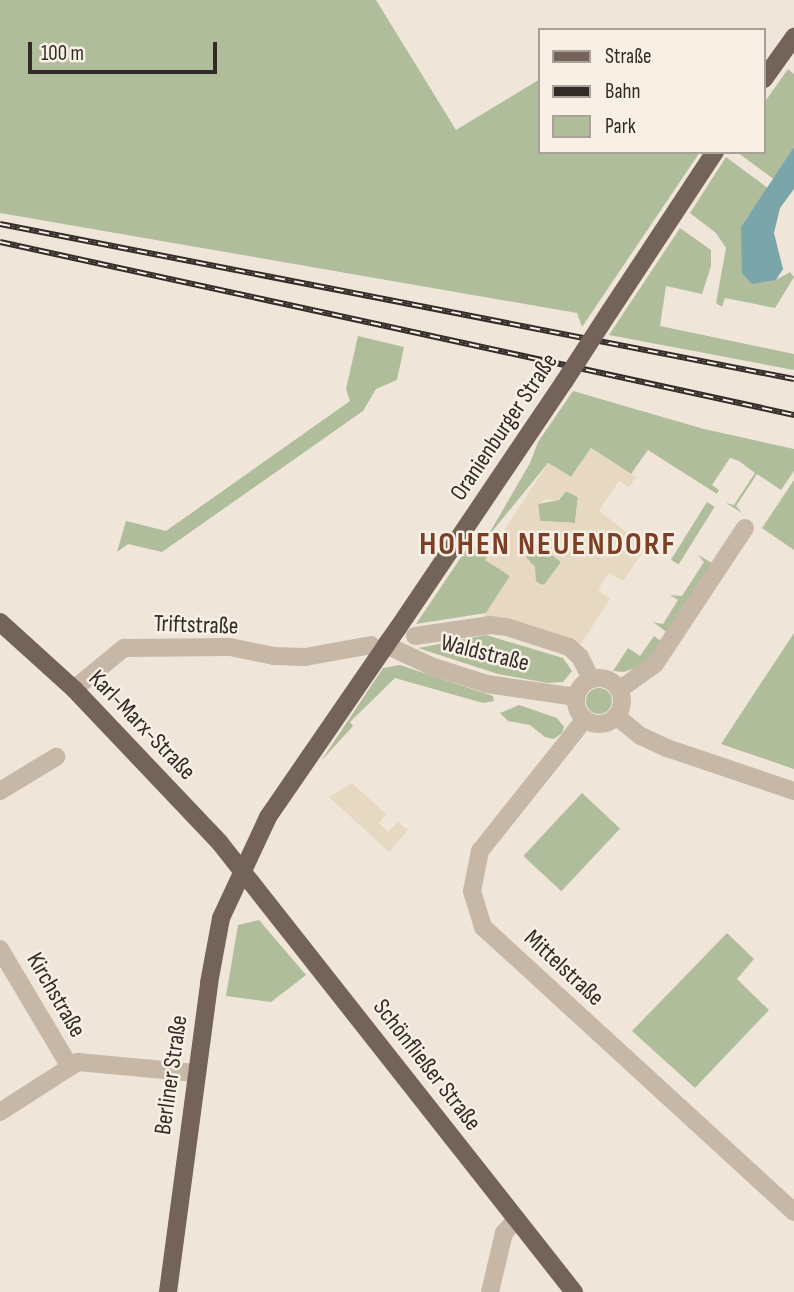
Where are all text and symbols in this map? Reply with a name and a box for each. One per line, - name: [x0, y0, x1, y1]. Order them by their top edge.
- scale bar: [32, 28, 220, 72]
- legend: [538, 28, 766, 154]
- text: 100 m: [41, 41, 84, 66]
- text: Straße: [605, 44, 651, 69]
- text: Bahn: [605, 79, 640, 104]
- text: Park: [605, 114, 636, 139]
- street label: Oranienburger Straße: [444, 348, 564, 506]
- district label: HOHEN NEUENDORF: [421, 526, 675, 564]
- street label: Triftstraße: [153, 609, 239, 641]
- street label: Waldstraße: [438, 628, 532, 678]
- street label: Karl-Marx-Straße: [83, 664, 201, 786]
- street label: Mittelstraße: [518, 924, 610, 1012]
- street label: Kirchstraße: [20, 947, 92, 1043]
- street label: Schönfließer Straße: [367, 993, 487, 1137]
- street label: Berliner Straße: [148, 1013, 194, 1137]

